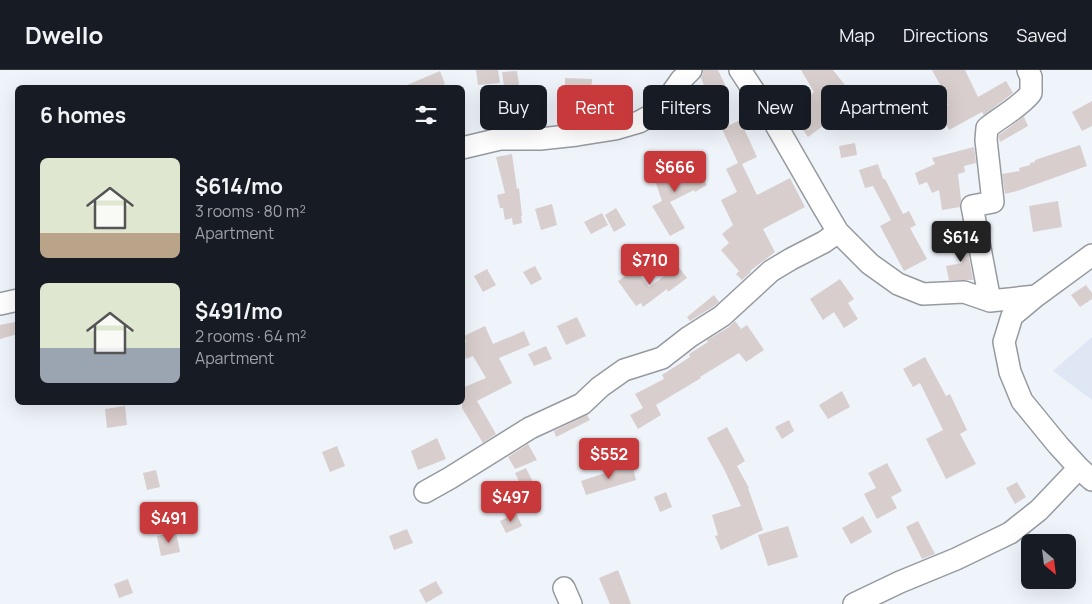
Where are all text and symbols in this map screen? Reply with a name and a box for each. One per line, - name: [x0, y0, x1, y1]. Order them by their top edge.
- text: Dwello: [25, 18, 103, 51]
- text: Map: [839, 23, 875, 47]
- text: Directions: [903, 23, 988, 47]
- text: Saved: [1016, 23, 1067, 47]
- chip: Buy: [480, 85, 547, 130]
- chip: Rent: [557, 85, 633, 130]
- chip: Filters: [643, 85, 729, 130]
- chip: New: [739, 85, 811, 130]
- chip: Apartment: [821, 85, 947, 130]
- text: 6 homes: [40, 101, 126, 129]
- icon: filters: [412, 101, 440, 129]
- pin: $666: [645, 150, 705, 193]
- text: $666: [655, 156, 695, 178]
- text: $614/mo: [195, 172, 283, 200]
- icon: home: [80, 178, 140, 238]
- text: 3 rooms · 80 m²: [195, 200, 306, 222]
- pin: $614: [931, 220, 991, 263]
- text: Apartment: [195, 222, 274, 244]
- text: $614: [943, 226, 979, 248]
- pin: $710: [620, 244, 680, 286]
- text: $710: [632, 249, 668, 271]
- text: $491/mo: [195, 297, 283, 325]
- icon: home: [80, 303, 140, 363]
- text: 2 rooms · 64 m²: [195, 325, 306, 347]
- text: Apartment: [195, 347, 274, 369]
- pin: $552: [579, 438, 639, 480]
- text: $552: [590, 443, 628, 465]
- pin: $497: [481, 480, 541, 523]
- text: $497: [492, 486, 530, 508]
- pin: $491: [139, 502, 199, 544]
- text: $491: [151, 507, 187, 529]
- north arrow: [1021, 534, 1076, 589]
- map controls: [1021, 534, 1076, 589]

